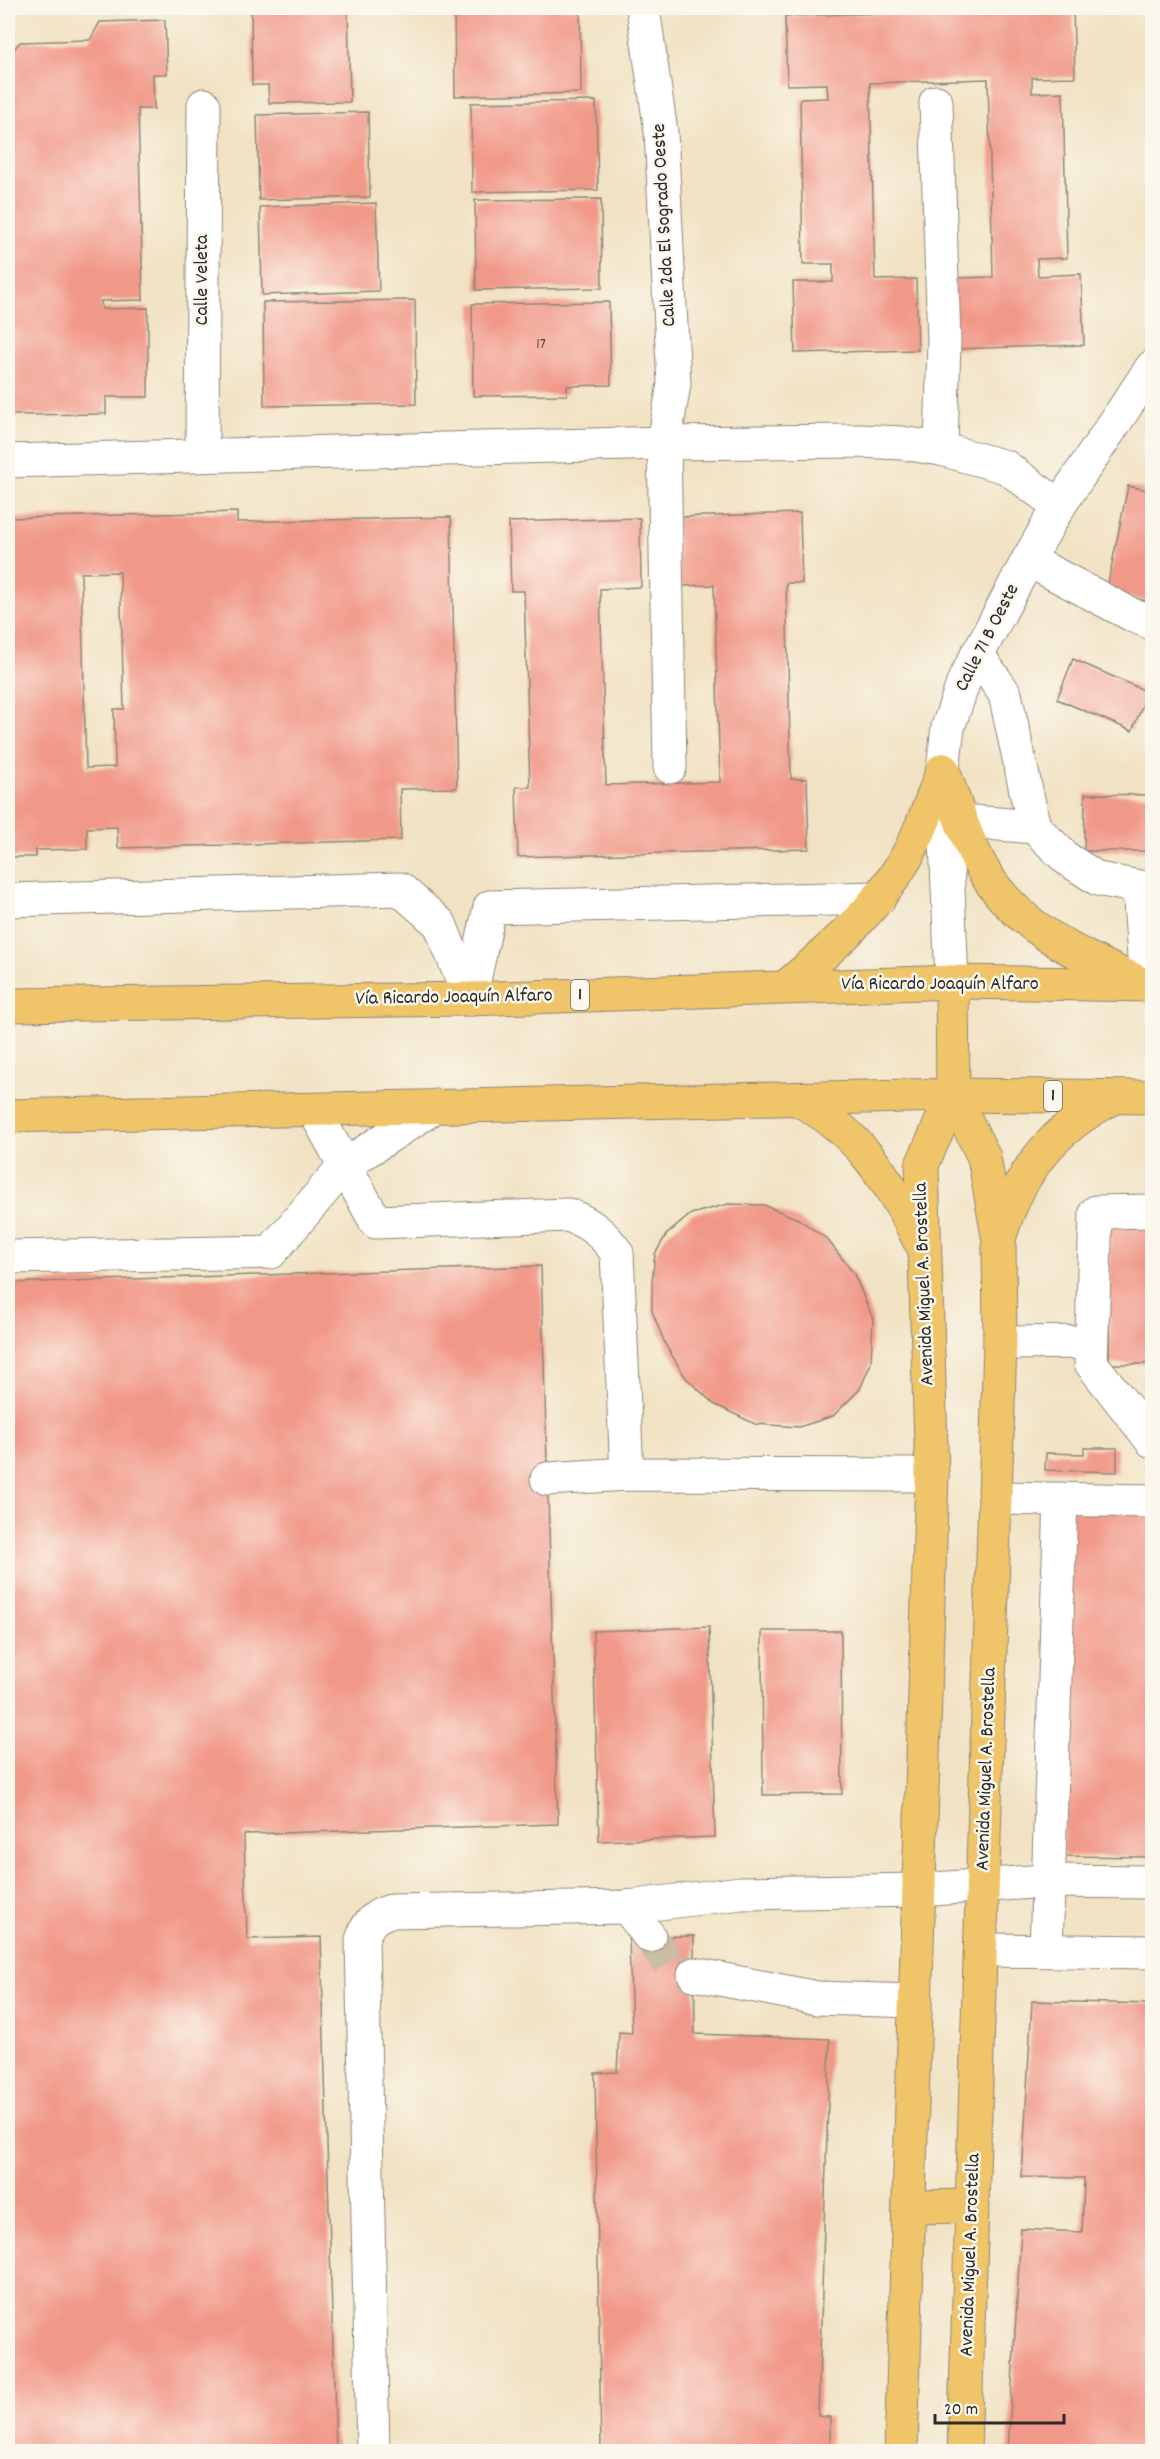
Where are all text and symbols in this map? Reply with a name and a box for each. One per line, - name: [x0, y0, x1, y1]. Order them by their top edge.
- street label: Calle 2da El Sogrado Oeste: [646, 122, 684, 327]
- street label: Calle Veleta: [189, 234, 217, 325]
- house number: 17: [536, 333, 546, 356]
- street label: Calle 71 B Oeste: [949, 579, 1027, 697]
- street label: Vía Ricardo Joaquín Alfaro: [841, 971, 1039, 999]
- road number: 1: [571, 980, 589, 1010]
- street label: Vía Ricardo Joaquín Alfaro: [355, 982, 553, 1014]
- road number: 1: [1044, 1081, 1062, 1111]
- street label: Avenida Miguel A. Brostella: [907, 1181, 943, 1386]
- street label: Avenida Miguel A. Brostella: [969, 1666, 1005, 1871]
- street label: Avenida Miguel A. Brostella: [953, 2152, 989, 2357]
- scale bar: [935, 2387, 1064, 2425]
- text: 20 m: [944, 2398, 978, 2423]

